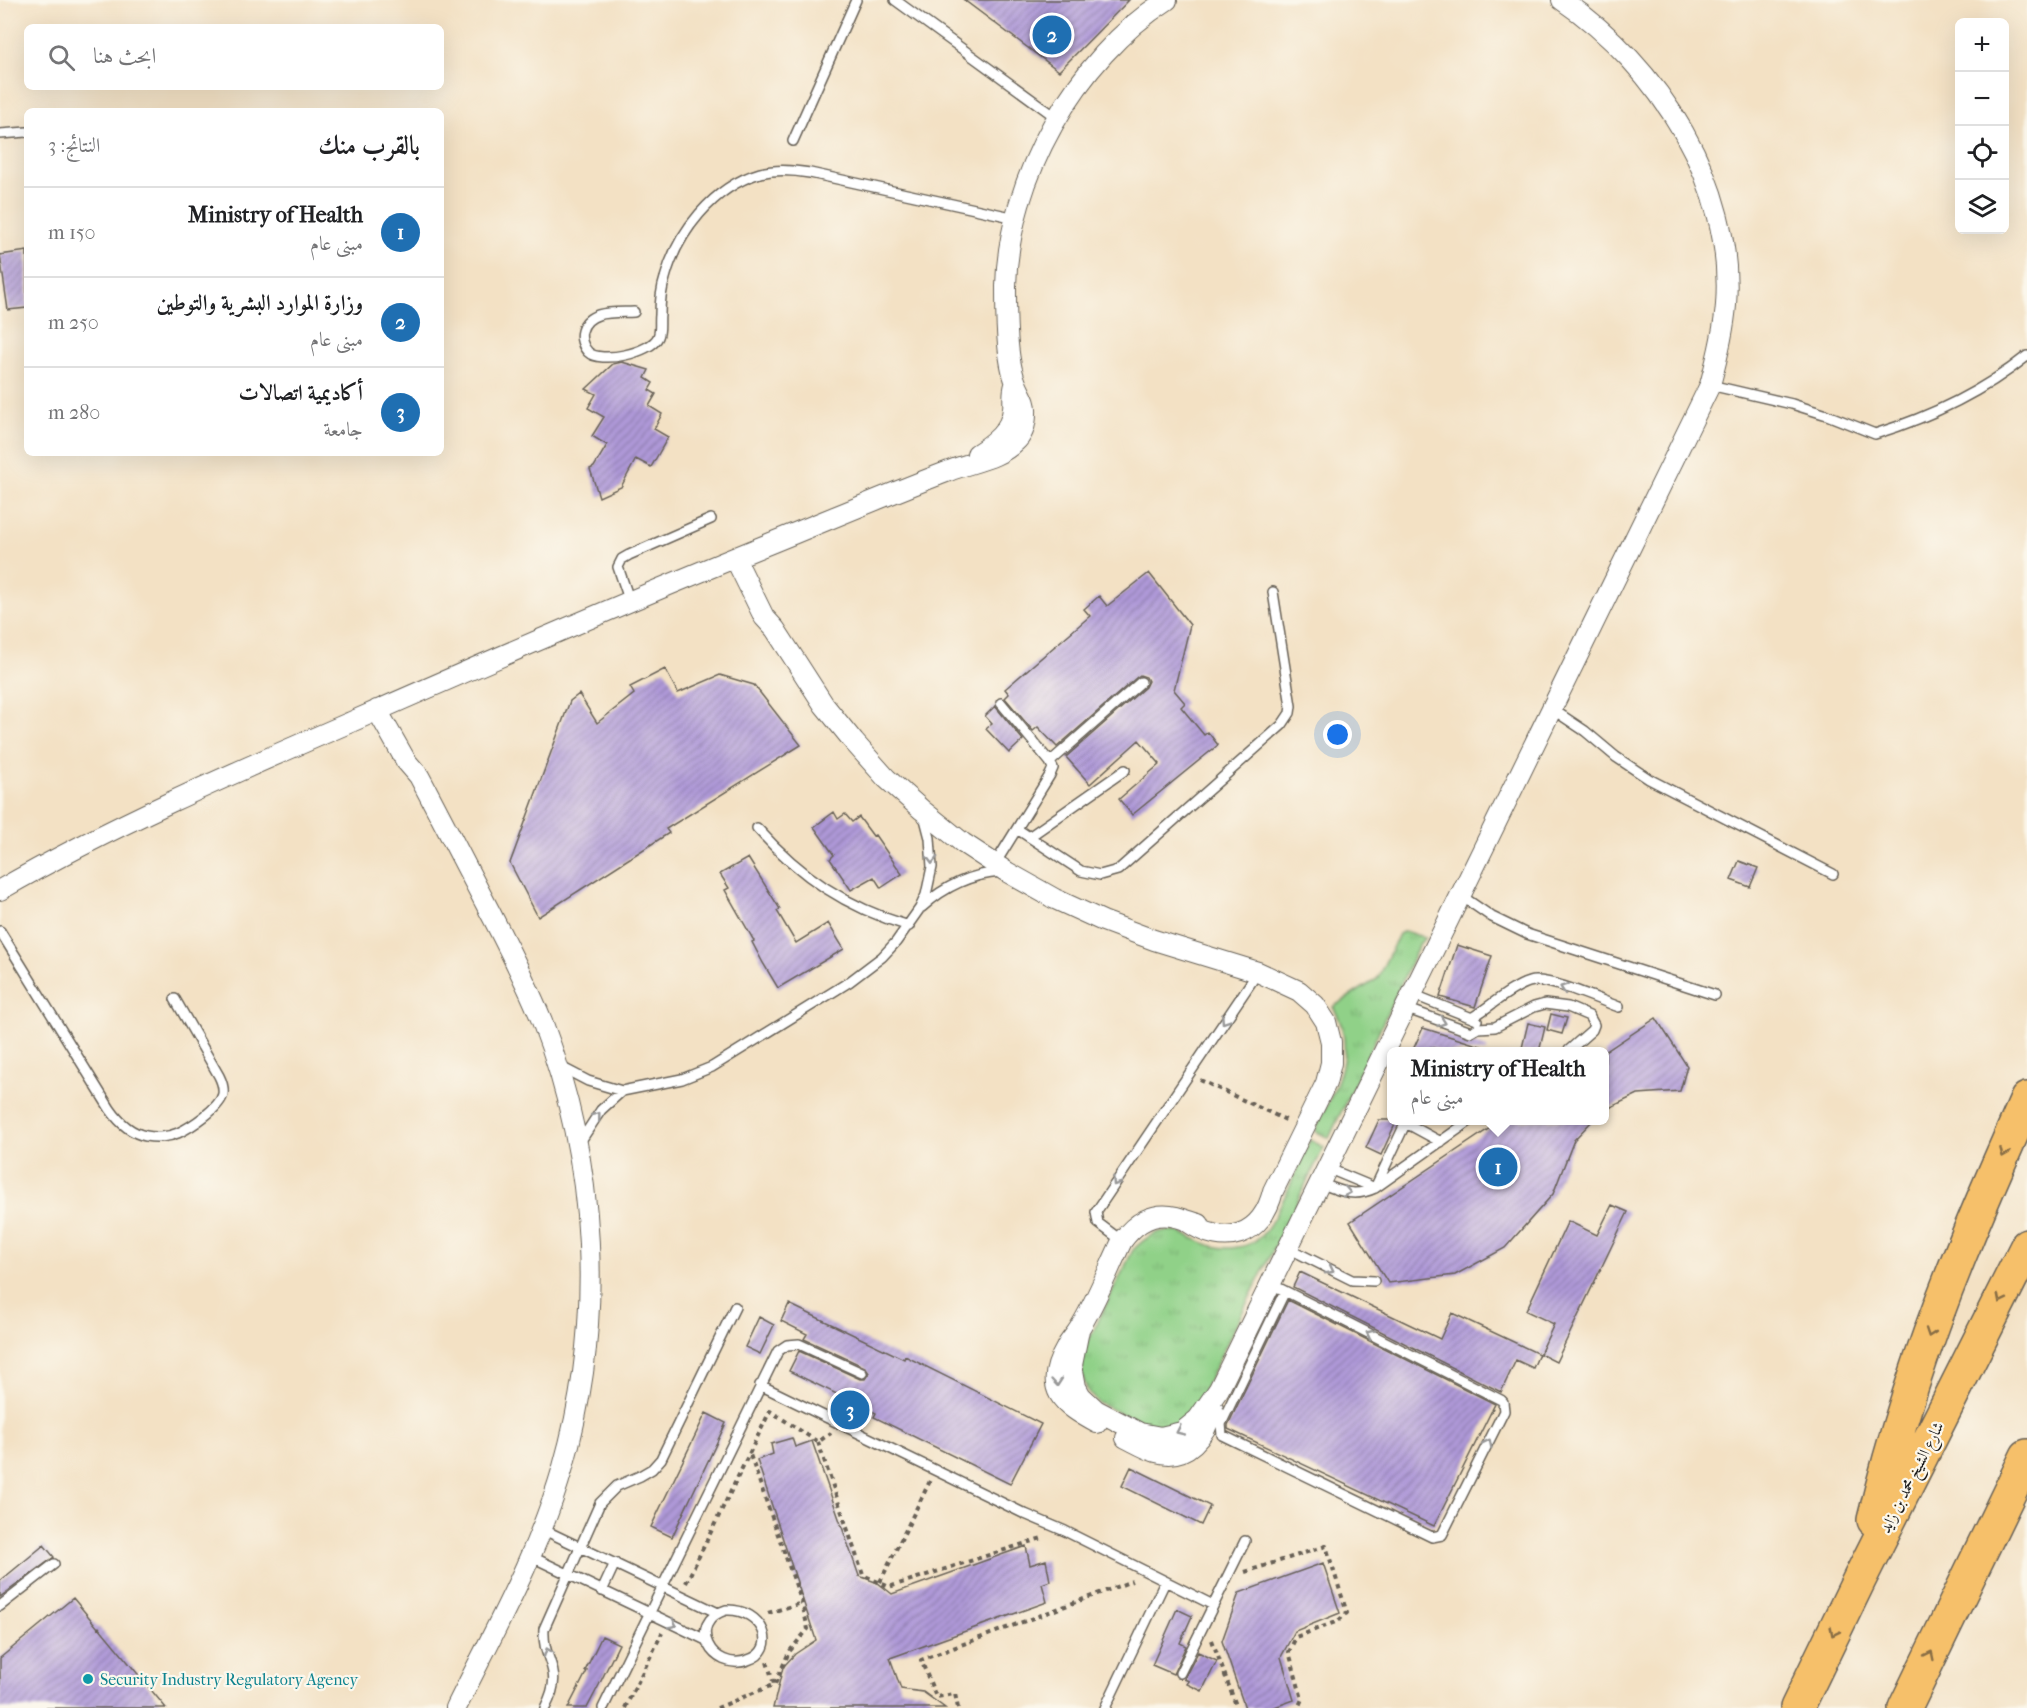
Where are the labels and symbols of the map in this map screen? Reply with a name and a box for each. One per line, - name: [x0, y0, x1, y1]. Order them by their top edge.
- pin: 2: [1032, 12, 1072, 57]
- your location: [1323, 720, 1352, 749]
- one-way arrow: [925, 855, 938, 864]
- one-way arrow: [1559, 982, 1570, 995]
- one-way arrow: [1221, 1014, 1232, 1025]
- one-way arrow: [1436, 1014, 1447, 1027]
- one-way arrow: [590, 1111, 601, 1122]
- pin: 1: [1478, 1144, 1518, 1190]
- one-way arrow: [1999, 1147, 2011, 1158]
- one-way arrow: [1112, 1175, 1123, 1186]
- one-way arrow: [1342, 1185, 1352, 1198]
- one-way arrow: [1324, 1262, 1335, 1274]
- one-way arrow: [1996, 1292, 2008, 1303]
- one-way arrow: [1925, 1327, 1937, 1338]
- one-way arrow: [1366, 1330, 1377, 1342]
- one-way arrow: [1050, 1377, 1063, 1386]
- pin: 3: [830, 1388, 870, 1432]
- street label: شارع الشيخ محمد بن زايد: [1875, 1418, 1952, 1538]
- one-way arrow: [1176, 1424, 1187, 1436]
- one-way arrow: [1481, 1439, 1492, 1450]
- one-way arrow: [667, 1617, 678, 1629]
- one-way arrow: [1829, 1626, 1841, 1637]
- one-way arrow: [542, 1648, 555, 1658]
- one-way arrow: [1923, 1651, 1935, 1662]
- place label: Security Industry Regulatory Agency: [100, 1670, 358, 1689]
- marker: Security Industry Regulatory Agency: [81, 1672, 95, 1686]

